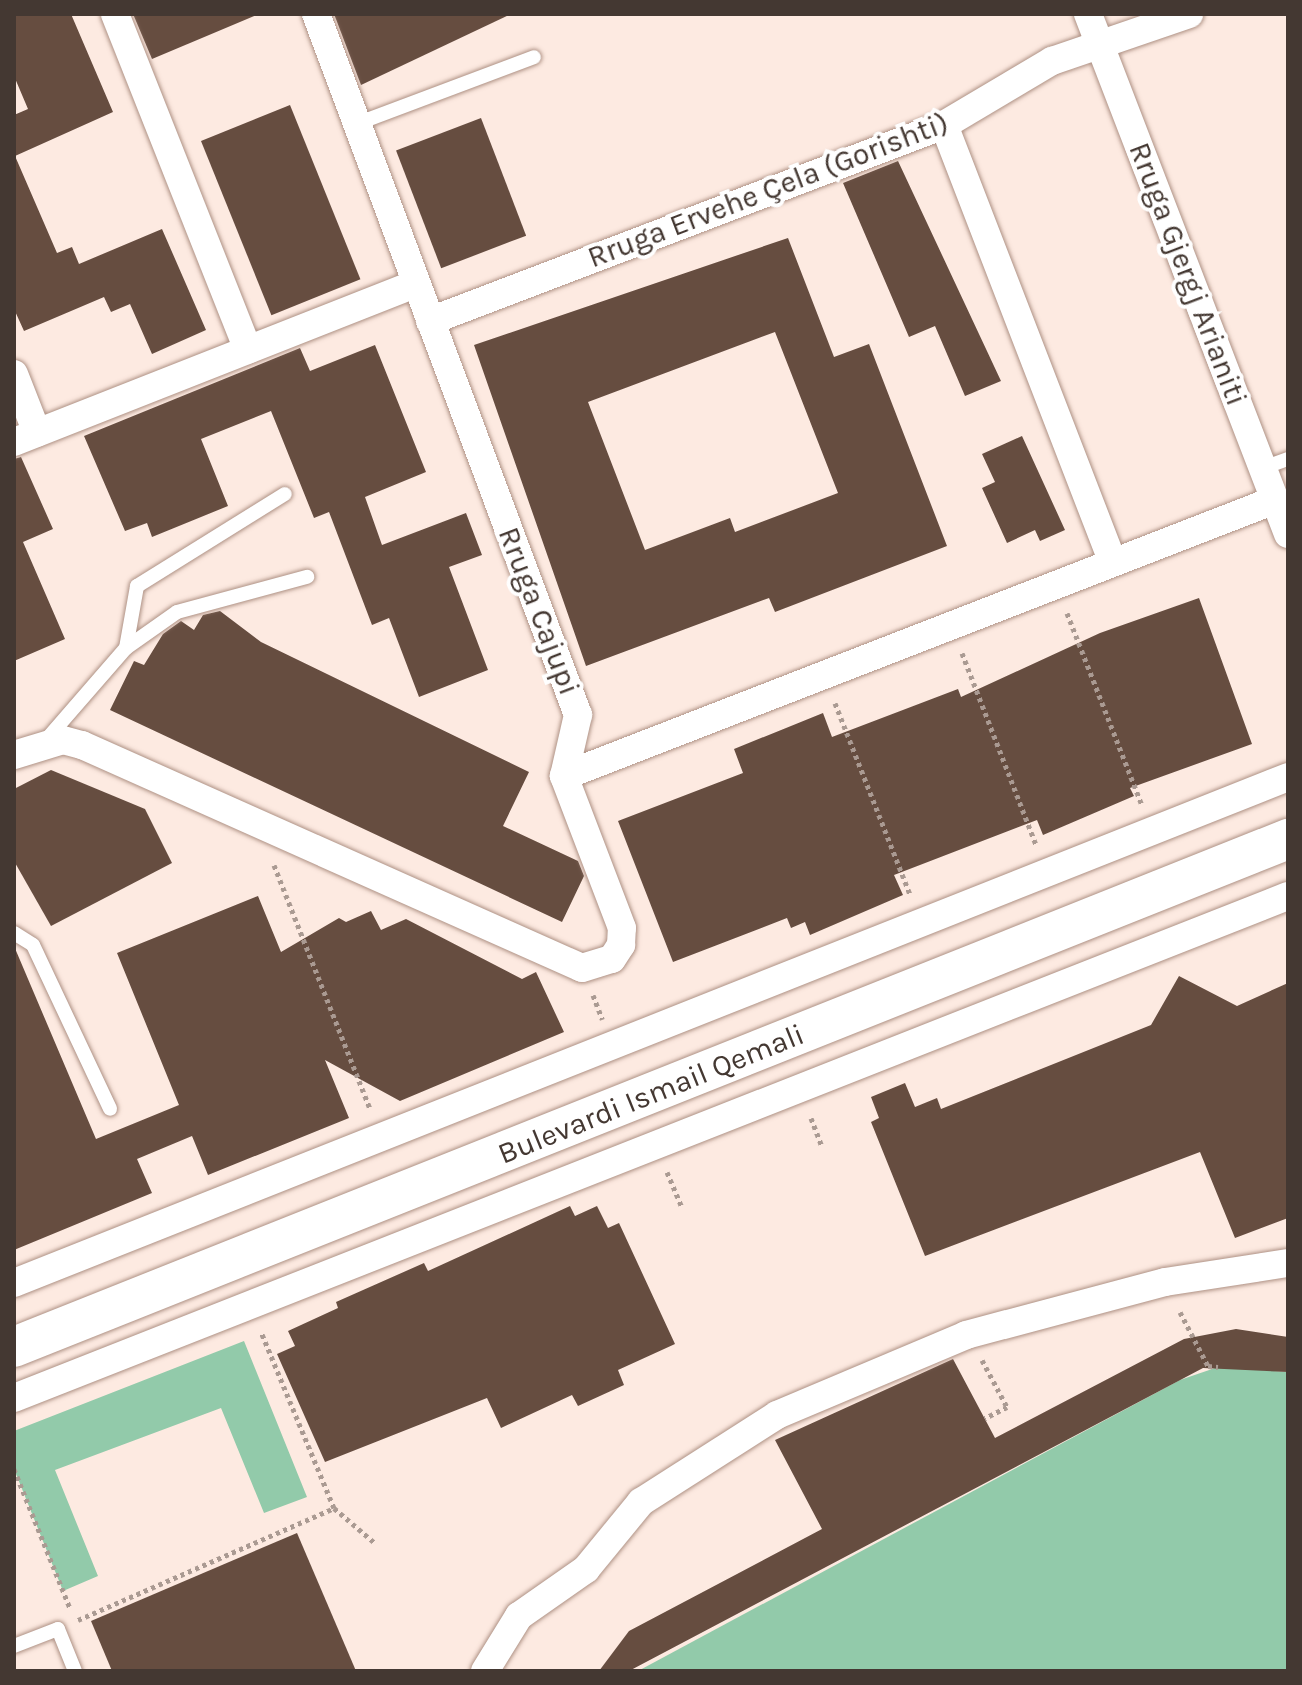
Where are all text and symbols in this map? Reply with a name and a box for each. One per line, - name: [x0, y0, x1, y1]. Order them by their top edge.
- street label: Rruga Ervehe Çela (Gorishti): [583, 104, 953, 276]
- street label: Rruga Gjergj Arianiti: [1121, 137, 1255, 411]
- street label: Rruga Cajupi: [490, 522, 588, 700]
- street label: Bulevardi Ismail Qemali: [493, 1016, 809, 1172]

